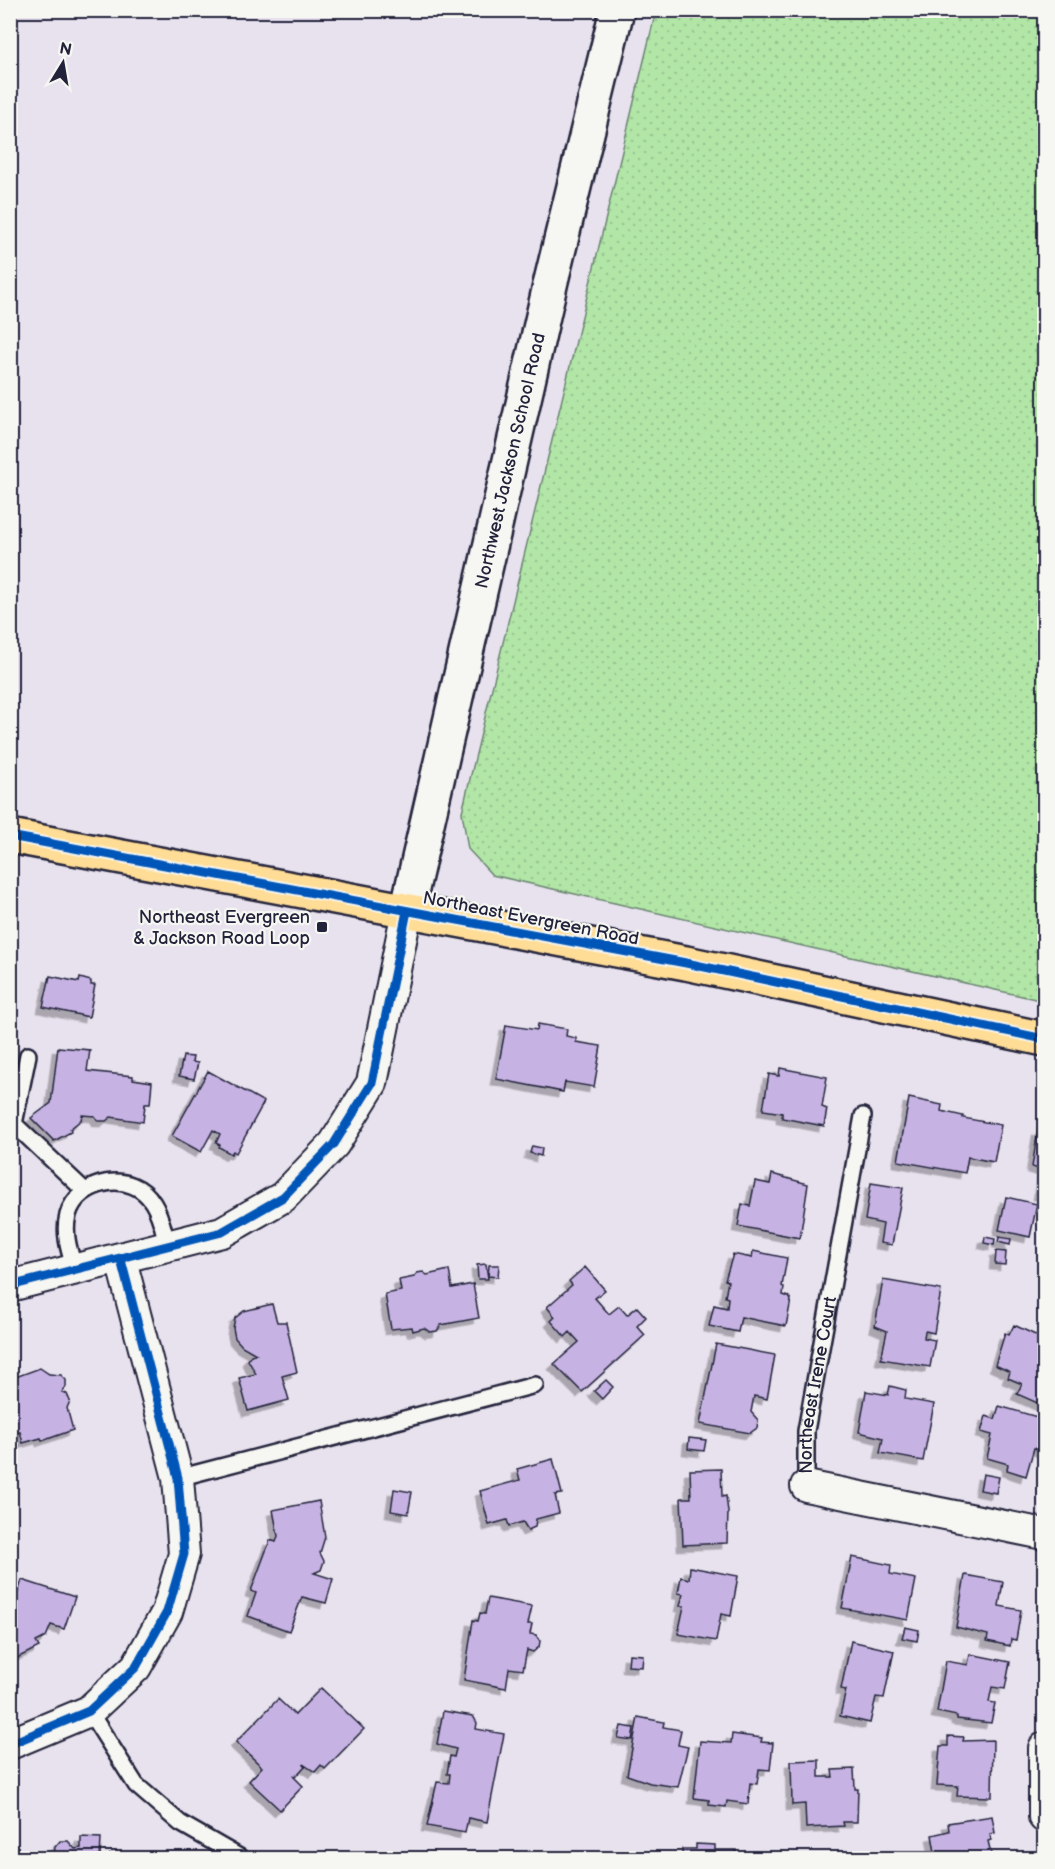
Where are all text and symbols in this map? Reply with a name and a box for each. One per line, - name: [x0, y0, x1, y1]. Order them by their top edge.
- north arrow: [33, 33, 93, 93]
- text: N: [58, 39, 73, 60]
- street label: Northwest Jackson School Road: [471, 331, 550, 591]
- street label: Northeast Evergreen Road: [421, 887, 641, 950]
- place label: Northeast Evergreen & Jackson Road Loop: [133, 907, 310, 949]
- marker: Northeast Evergreen & Jackson Road Loop: [315, 920, 329, 934]
- street label: Northeast Irene Court: [796, 1294, 841, 1474]

